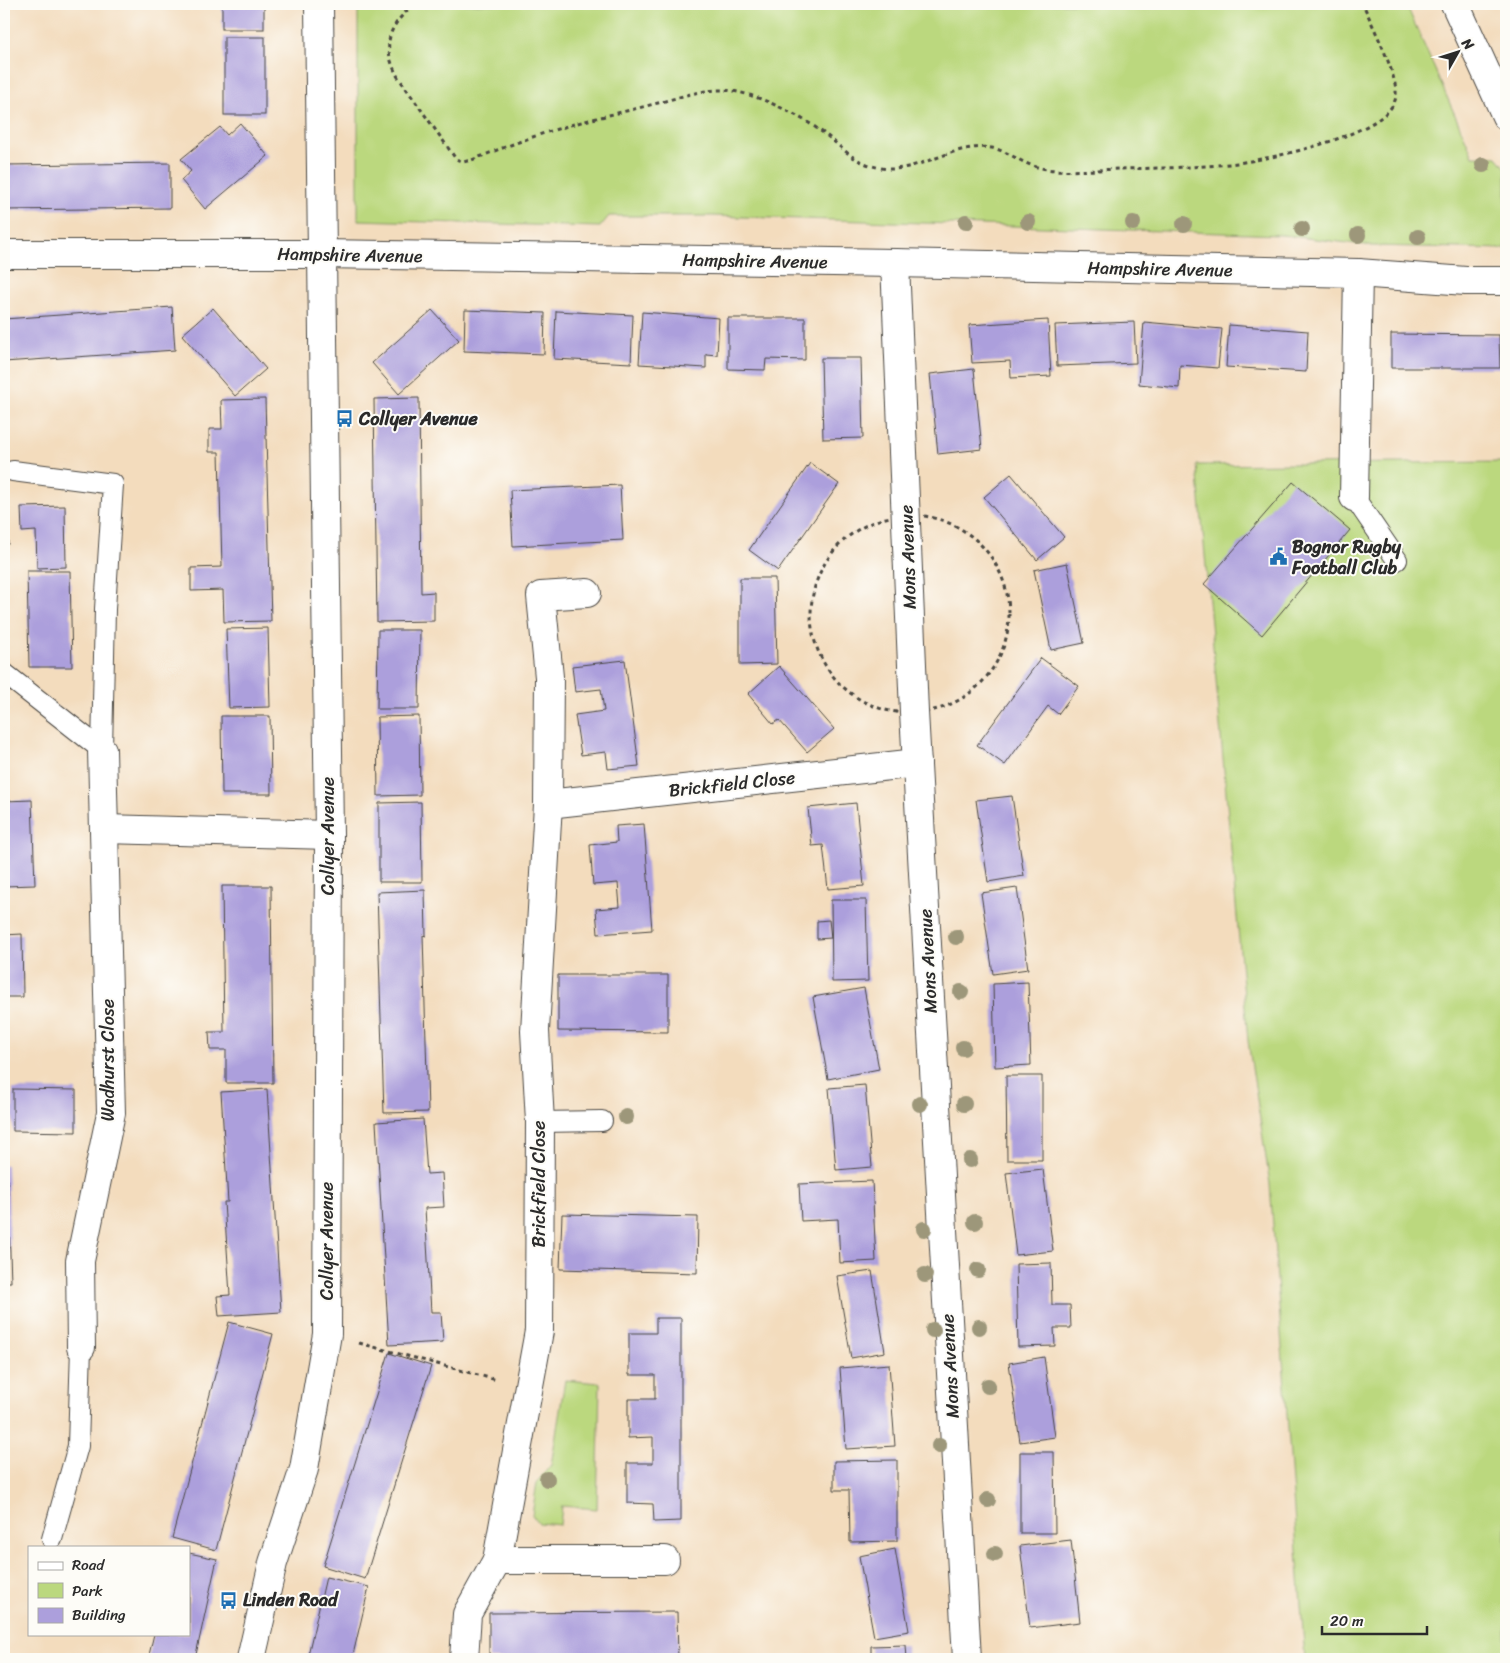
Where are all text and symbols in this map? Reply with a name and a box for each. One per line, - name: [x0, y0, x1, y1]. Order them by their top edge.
- north arrow: [1432, 28, 1482, 78]
- text: N: [1454, 32, 1481, 56]
- street label: Hampshire Avenue: [277, 238, 423, 272]
- street label: Hampshire Avenue: [682, 244, 828, 278]
- street label: Hampshire Avenue: [1087, 252, 1233, 286]
- place label: Collyer Avenue: [358, 403, 478, 435]
- bus stop icon: Collyer Avenue: [335, 409, 355, 429]
- street label: Mons Avenue: [890, 504, 926, 610]
- place label: Bognor Rugby Football Club: [1291, 531, 1402, 584]
- public building icon: Bognor Rugby Football Club: [1268, 547, 1288, 567]
- street label: Brickfield Close: [667, 761, 797, 807]
- street label: Collyer Avenue: [312, 777, 344, 895]
- street label: Mons Avenue: [909, 908, 947, 1014]
- street label: Wadhurst Close: [92, 999, 124, 1121]
- street label: Brickfield Close: [523, 1121, 555, 1247]
- street label: Collyer Avenue: [311, 1182, 343, 1300]
- street label: Mons Avenue: [931, 1313, 969, 1419]
- legend: [28, 1546, 190, 1636]
- text: Road: [72, 1552, 105, 1578]
- text: Park: [72, 1578, 103, 1604]
- place label: Linden Road: [243, 1584, 339, 1616]
- bus stop icon: Linden Road: [219, 1590, 239, 1610]
- text: Building: [72, 1602, 126, 1628]
- scale bar: [1322, 1603, 1428, 1635]
- text: 20 m: [1330, 1608, 1364, 1634]

